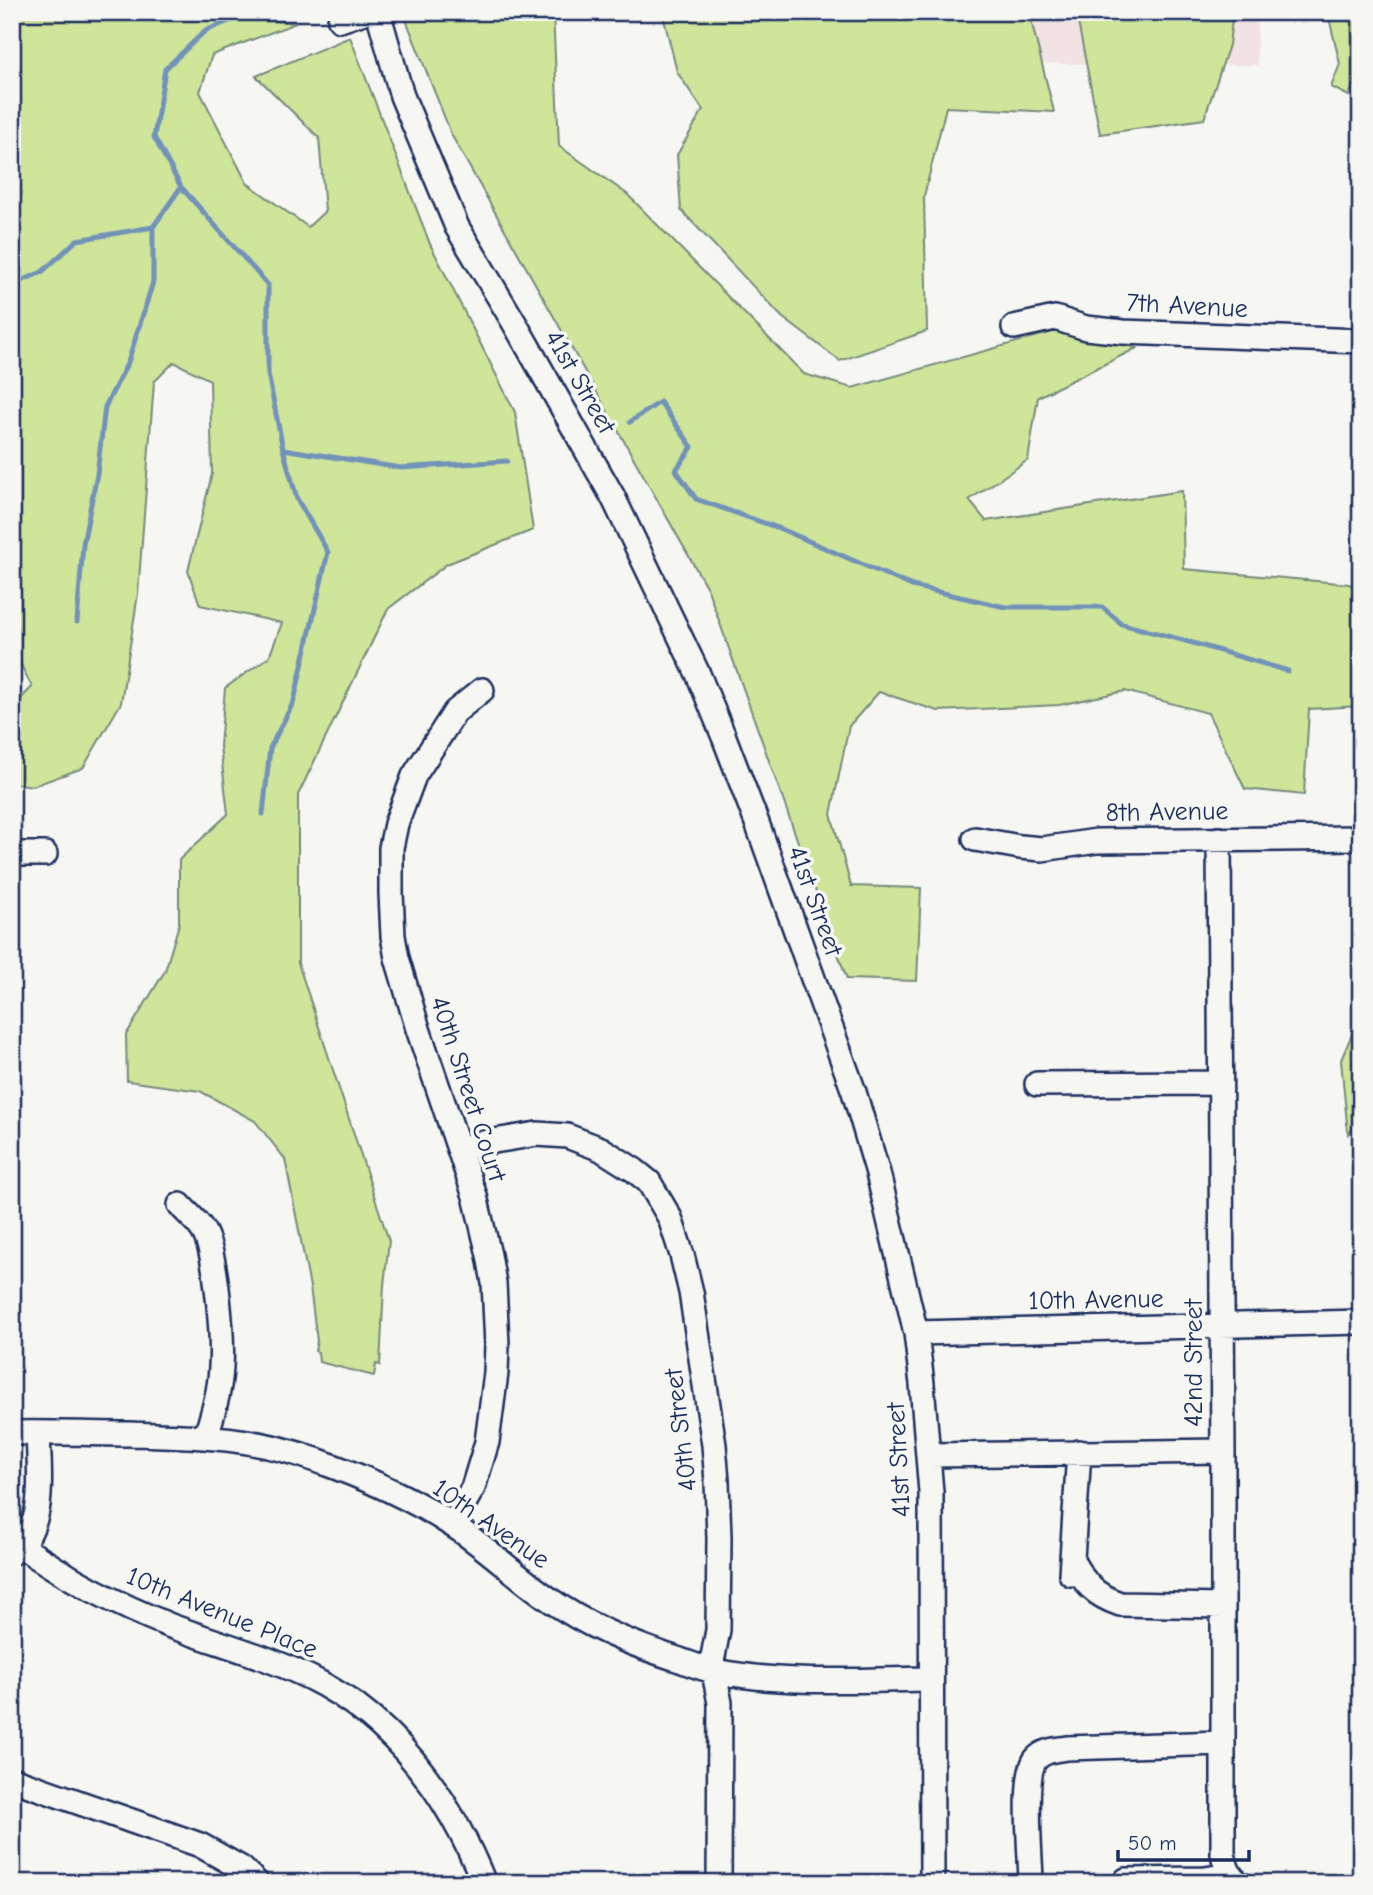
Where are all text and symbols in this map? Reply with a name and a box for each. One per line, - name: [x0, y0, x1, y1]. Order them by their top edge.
- street label: 7th Avenue: [1126, 288, 1248, 324]
- street label: 41st Street: [538, 325, 623, 441]
- street label: 8th Avenue: [1105, 796, 1229, 828]
- street label: 41st Street: [781, 842, 849, 962]
- street label: 40th Street Court: [424, 993, 513, 1187]
- street label: 10th Avenue: [1028, 1284, 1164, 1316]
- street label: 42nd Street: [1179, 1297, 1209, 1427]
- street label: 40th Street: [658, 1365, 703, 1493]
- street label: 41st Street: [881, 1400, 917, 1518]
- street label: 10th Avenue: [427, 1473, 555, 1575]
- street label: 10th Avenue Place: [122, 1561, 322, 1665]
- scale bar: [1118, 1818, 1249, 1862]
- text: 50 m: [1128, 1831, 1177, 1855]

